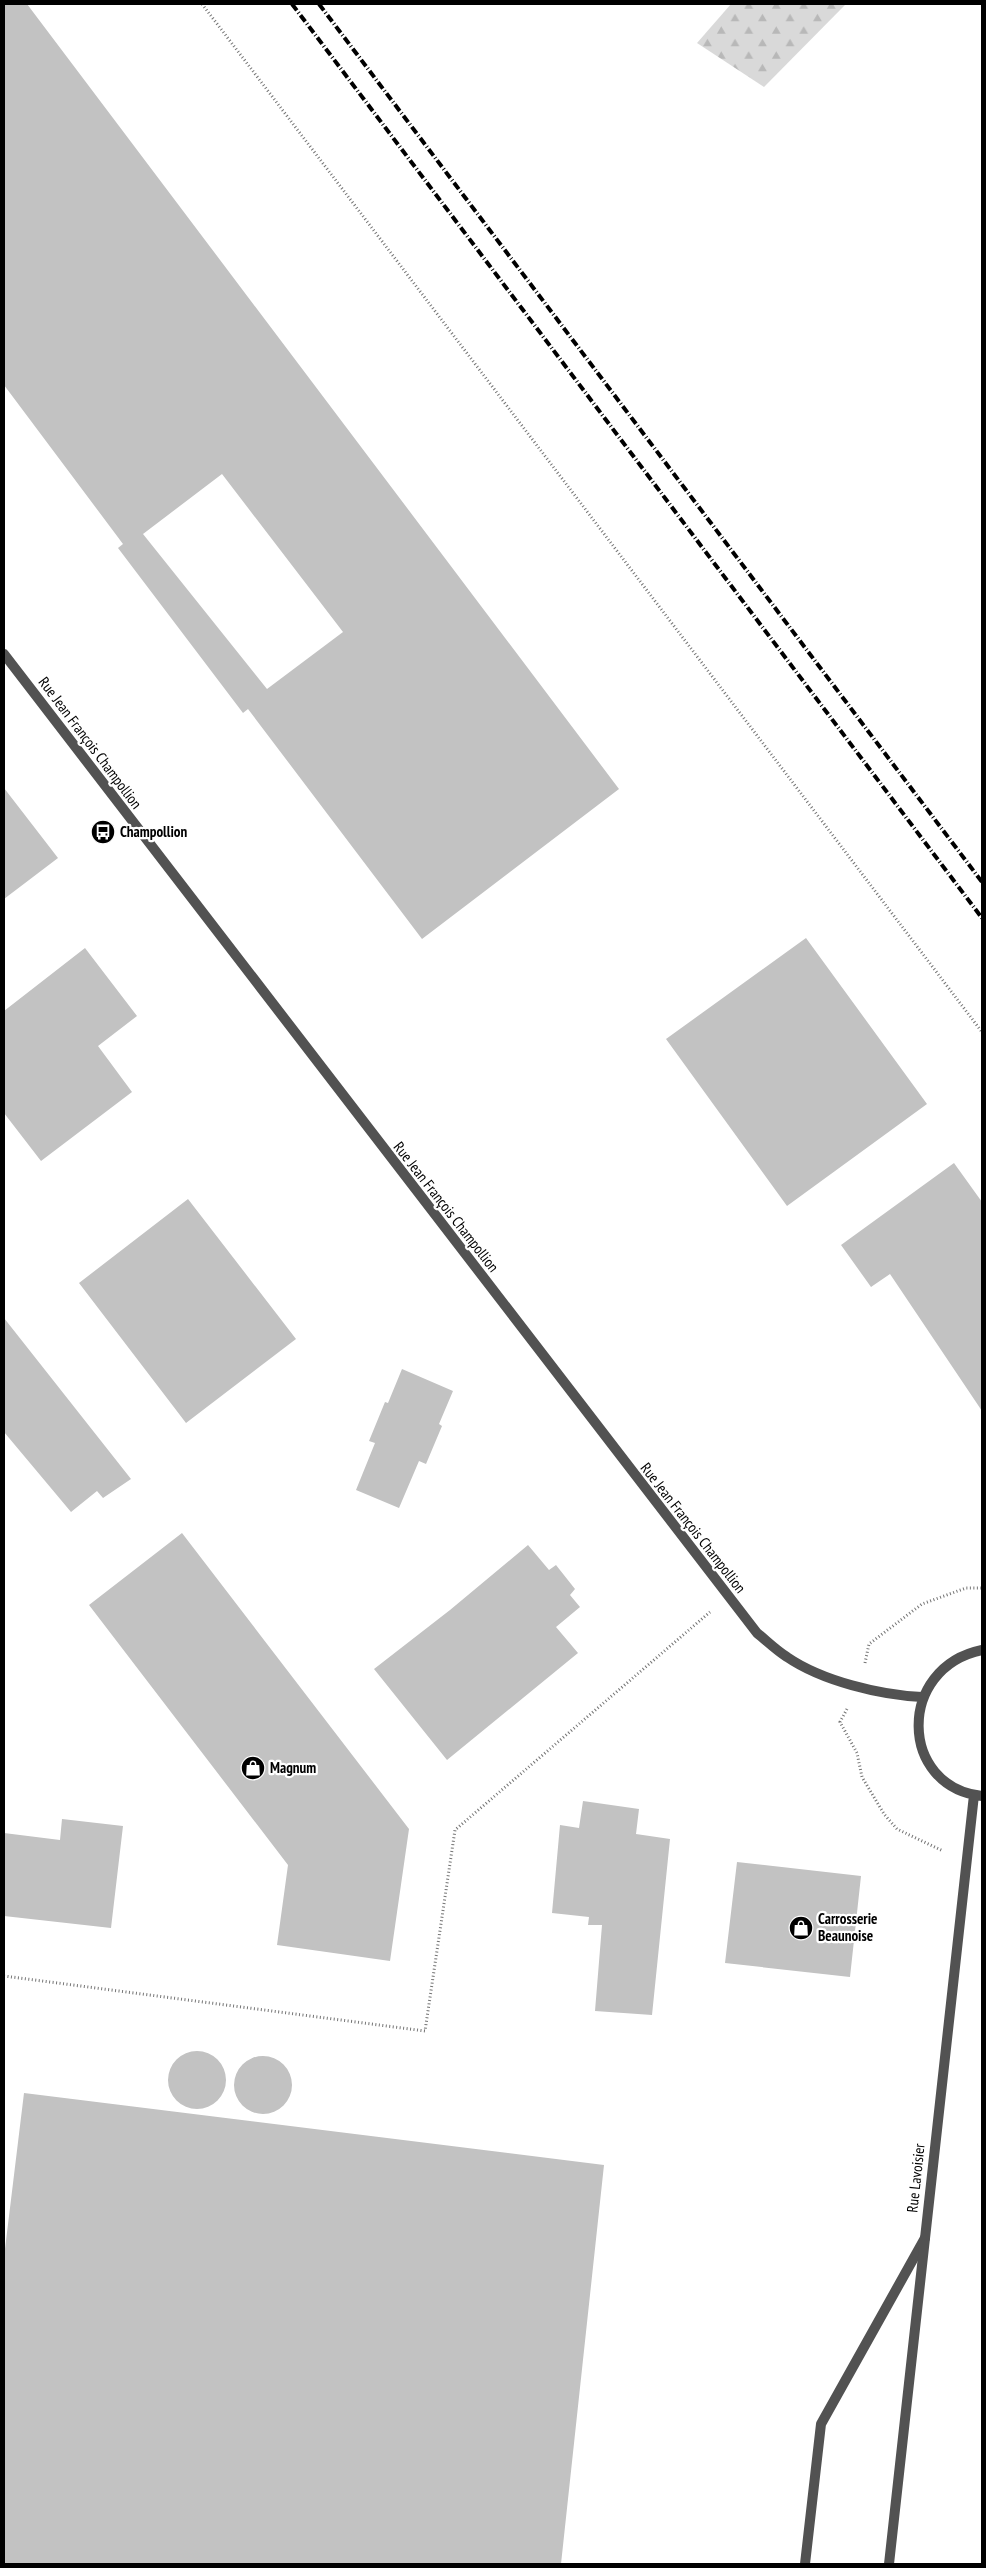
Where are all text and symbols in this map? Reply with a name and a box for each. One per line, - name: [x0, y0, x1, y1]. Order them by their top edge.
- street label: Rue Jean François Champollion: [35, 673, 146, 812]
- bus stop icon: Champollion: [90, 819, 116, 845]
- place label: Champollion: [120, 822, 187, 841]
- street label: Rue Jean François Champollion: [390, 1138, 503, 1276]
- street label: Rue Jean François Champollion: [637, 1459, 750, 1597]
- shop icon: Magnum: [240, 1755, 266, 1781]
- place label: Magnum: [270, 1758, 316, 1777]
- place label: Carrosserie Beaunoise: [818, 1909, 878, 1945]
- shop icon: Carrosserie Beaunoise: [788, 1915, 814, 1941]
- street label: Rue Lavoisier: [902, 2142, 929, 2213]

